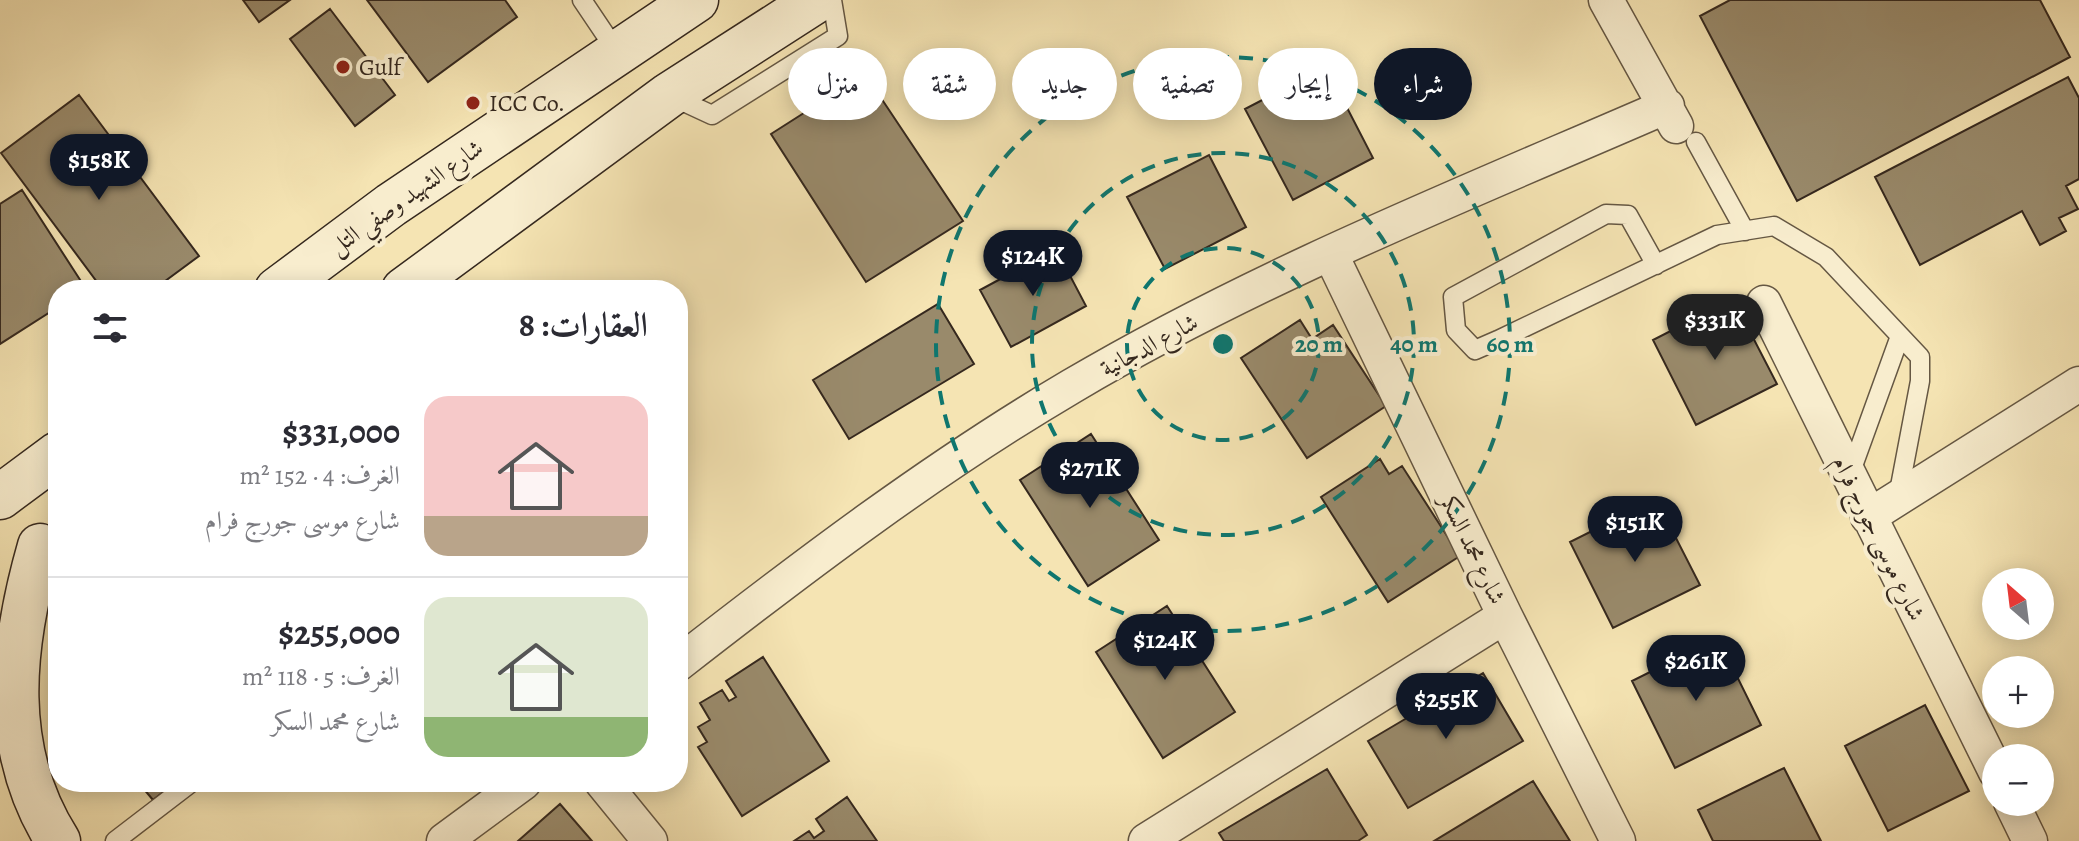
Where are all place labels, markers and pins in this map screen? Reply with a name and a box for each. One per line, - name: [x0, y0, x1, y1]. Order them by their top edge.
- place label: Gulf: [359, 51, 404, 83]
- marker: Gulf: [334, 58, 352, 76]
- place label: ICC Co.: [489, 87, 565, 119]
- marker: ICC Co.: [464, 94, 482, 112]
- pin: $158K: [43, 134, 155, 202]
- pin: $124K: [977, 230, 1089, 298]
- pin: $331K: [1659, 294, 1771, 362]
- centre of rings: [1209, 330, 1237, 358]
- pin: $271K: [1034, 442, 1146, 510]
- pin: $151K: [1579, 496, 1691, 564]
- pin: $124K: [1109, 614, 1221, 682]
- pin: $261K: [1640, 635, 1752, 703]
- pin: $255K: [1390, 673, 1502, 741]

